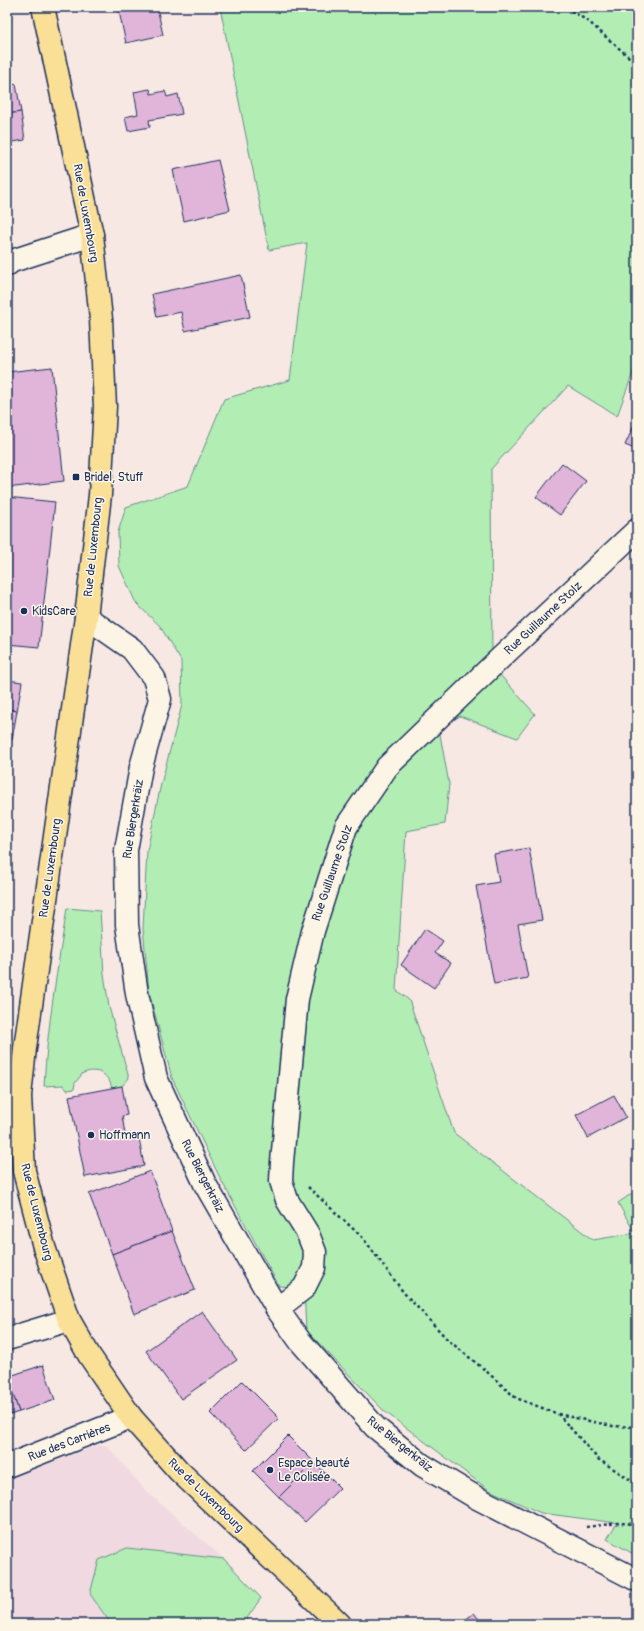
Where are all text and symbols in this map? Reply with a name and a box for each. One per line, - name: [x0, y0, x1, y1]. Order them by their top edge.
- street label: Rue de Luxembourg: [69, 163, 102, 264]
- place label: Bridel, Stuff: [84, 470, 144, 485]
- marker: Bridel, Stuff: [71, 472, 81, 482]
- street label: Rue de Luxembourg: [81, 497, 106, 598]
- street label: Rue Guillaume Stolz: [501, 578, 585, 658]
- place label: KidsCare: [32, 604, 76, 619]
- marker: KidsCare: [19, 606, 29, 616]
- street label: Rue Biergerkräiz: [120, 778, 147, 860]
- street label: Rue de Luxembourg: [36, 818, 65, 919]
- street label: Rue Guillaume Stolz: [309, 823, 356, 923]
- place label: Hoffmann: [99, 1128, 151, 1143]
- marker: Hoffmann: [86, 1130, 96, 1140]
- street label: Rue Biergerkräiz: [178, 1137, 227, 1215]
- street label: Rue de Luxembourg: [17, 1162, 56, 1262]
- street label: Rue Biergerkräiz: [364, 1413, 436, 1475]
- street label: Rue des Carrières: [26, 1420, 113, 1465]
- street label: Rue de Luxembourg: [164, 1455, 247, 1535]
- place label: Espace beauté Le Colisée: [278, 1456, 350, 1485]
- marker: Espace beauté Le Colisée: [265, 1465, 275, 1475]

